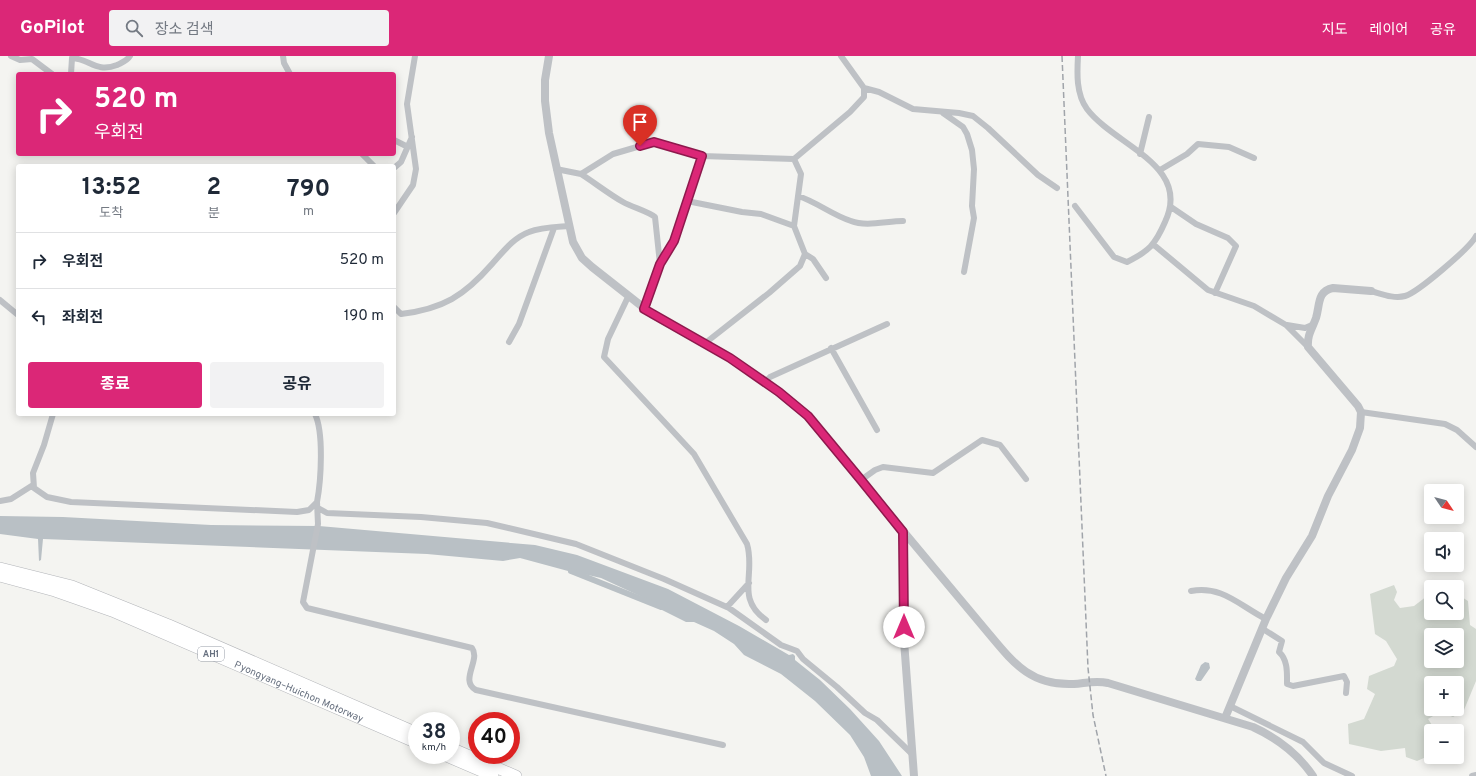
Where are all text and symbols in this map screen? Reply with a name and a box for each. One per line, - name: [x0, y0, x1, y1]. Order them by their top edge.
- search box: [109, 10, 389, 46]
- text: GoPilot: [20, 16, 85, 40]
- icon: search: [123, 17, 145, 39]
- text: 장소 검색: [155, 21, 214, 40]
- text: 지도: [1322, 22, 1348, 39]
- text: 레이어: [1370, 22, 1408, 39]
- text: 공유: [1430, 22, 1456, 39]
- text: 520 m: [94, 82, 178, 118]
- icon: right: [28, 88, 80, 140]
- pin: [623, 105, 657, 146]
- icon: arrive: [629, 111, 651, 133]
- text: 우회전: [94, 122, 144, 145]
- text: 13:52: [82, 173, 141, 203]
- text: 2: [206, 173, 221, 203]
- text: 790: [287, 175, 330, 205]
- text: m: [303, 204, 314, 220]
- text: 도착: [99, 206, 123, 222]
- text: 분: [208, 206, 220, 222]
- icon: right: [28, 250, 50, 272]
- text: 520 m: [340, 251, 384, 270]
- text: 우회전: [62, 253, 103, 272]
- icon: left: [28, 306, 50, 328]
- text: 190 m: [344, 307, 384, 326]
- text: 좌회전: [62, 309, 103, 328]
- button: 종료: [28, 362, 202, 408]
- button: 공유: [210, 362, 384, 408]
- north arrow: [1424, 484, 1464, 524]
- map controls: [1424, 484, 1464, 764]
- button: sound: [1424, 532, 1464, 572]
- button: search: [1424, 580, 1464, 620]
- position arrow: [883, 606, 925, 648]
- button: layers: [1424, 628, 1464, 668]
- road number: AH1: [198, 647, 224, 661]
- street label: Pyongyang–Huichon Motorway: [232, 658, 366, 726]
- button: +: [1424, 676, 1464, 716]
- speed limit sign: 40: [468, 712, 520, 764]
- text: 38: [422, 720, 446, 746]
- button: −: [1424, 724, 1464, 764]
- text: km/h: [422, 741, 446, 754]

